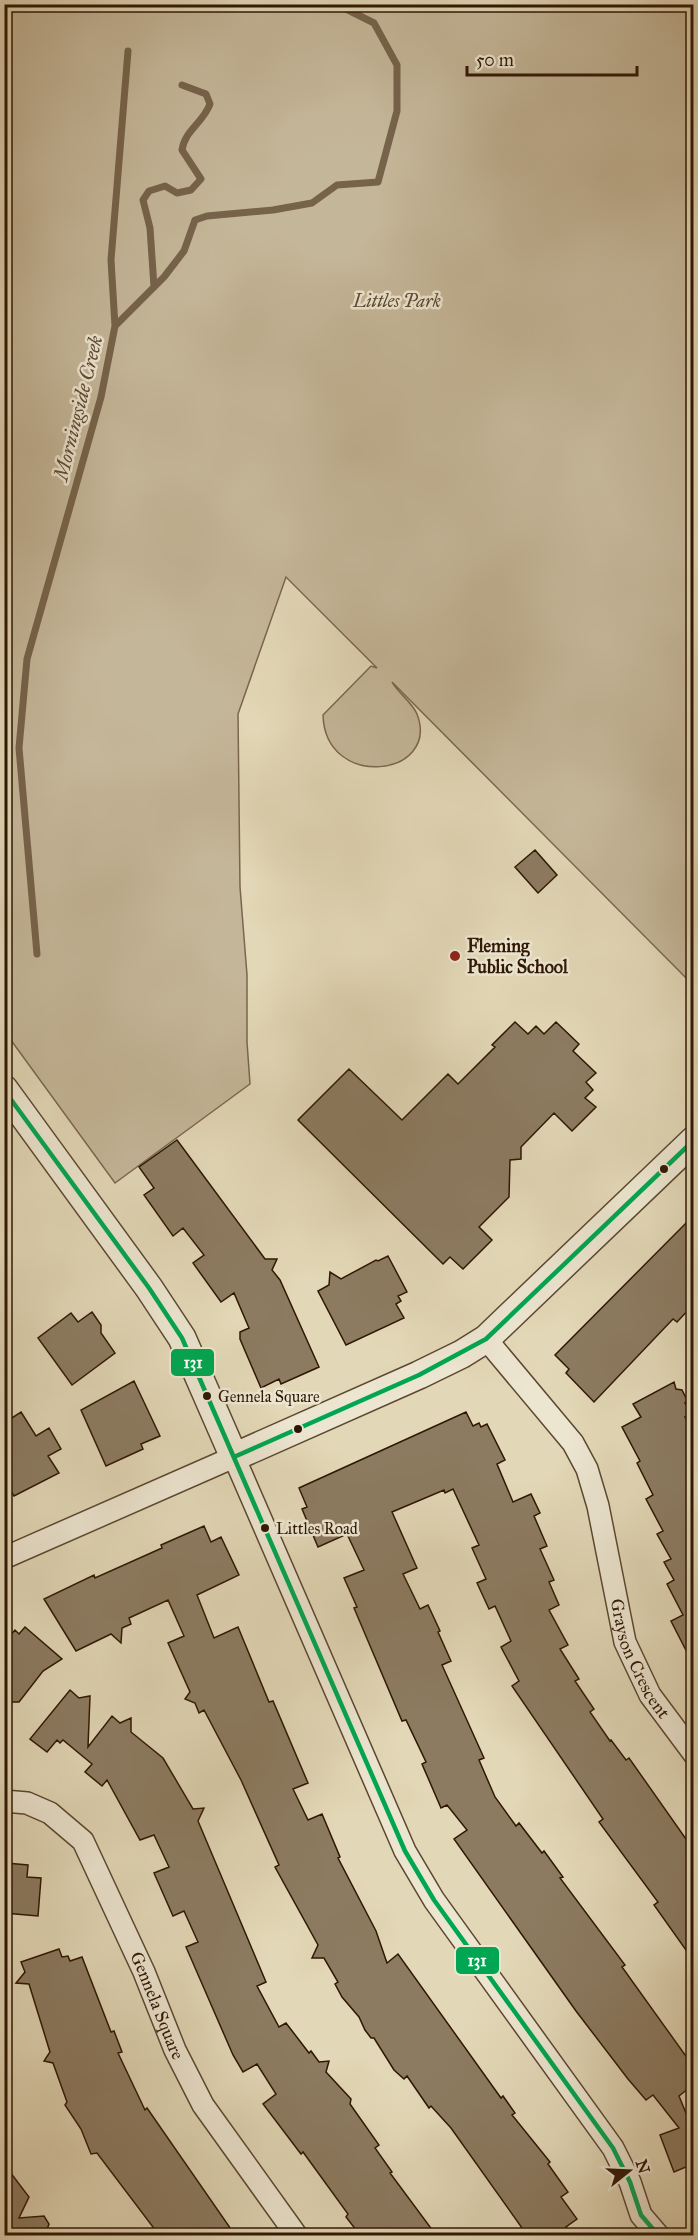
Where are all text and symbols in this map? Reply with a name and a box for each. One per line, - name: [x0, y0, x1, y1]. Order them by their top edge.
- scale bar: [467, 39, 636, 77]
- text: 50 m: [476, 49, 514, 71]
- park label: Littles Park: [352, 290, 441, 312]
- water label: Morningside Creek: [48, 333, 108, 485]
- place label: Fleming Public School: [467, 935, 569, 978]
- marker: Fleming Public School: [448, 949, 462, 963]
- unlabelled marker: [658, 1163, 670, 1175]
- line badge: 131: [170, 1348, 215, 1377]
- text: 131: [183, 1353, 203, 1373]
- place label: Gennela Square: [218, 1387, 320, 1407]
- marker: Gennela Square: [201, 1390, 213, 1402]
- unlabelled marker: [292, 1423, 304, 1435]
- place label: Littles Road: [276, 1519, 358, 1538]
- marker: Littles Road: [259, 1522, 271, 1534]
- street label: Grayson Crescent: [606, 1597, 675, 1723]
- line badge: 131: [455, 1946, 500, 1975]
- street label: Gennela Square: [125, 1948, 189, 2063]
- text: 131: [467, 1951, 487, 1971]
- north arrow: [599, 2141, 659, 2201]
- text: N: [632, 2157, 654, 2176]

